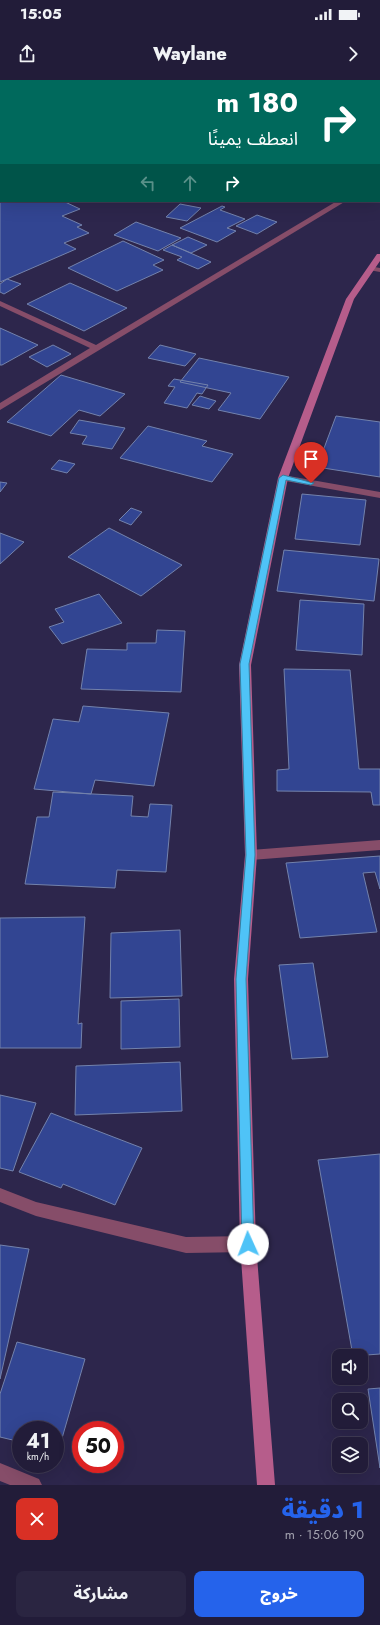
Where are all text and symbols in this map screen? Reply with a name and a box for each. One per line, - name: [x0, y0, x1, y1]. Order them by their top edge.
- text: 15:05: [20, 3, 62, 25]
- text: Waylane: [153, 41, 227, 67]
- icon: share: [16, 43, 38, 65]
- icon: forward: [342, 43, 364, 65]
- text: 180 m: [216, 82, 298, 123]
- icon: right: [312, 96, 364, 148]
- text: انعطف يمينًا: [208, 126, 298, 152]
- icon: left: [137, 172, 159, 194]
- icon: ahead: [179, 172, 201, 194]
- icon: right: [221, 172, 243, 194]
- pin: [294, 442, 328, 483]
- icon: arrive: [300, 448, 322, 470]
- position arrow: [227, 1223, 269, 1265]
- map controls: [332, 1349, 368, 1473]
- button: sound: [332, 1349, 368, 1385]
- button: search: [332, 1393, 368, 1429]
- speed limit sign: 50: [72, 1421, 124, 1473]
- text: 41: [26, 1427, 50, 1456]
- button: layers: [332, 1437, 368, 1473]
- text: km/h: [27, 1449, 49, 1464]
- text: 1 دقيقة: [281, 1492, 364, 1527]
- button: close: [16, 1498, 58, 1540]
- text: 190 m · 15:06: [285, 1525, 364, 1544]
- button: مشاركة: [16, 1571, 186, 1617]
- button: خروج: [194, 1571, 364, 1617]

